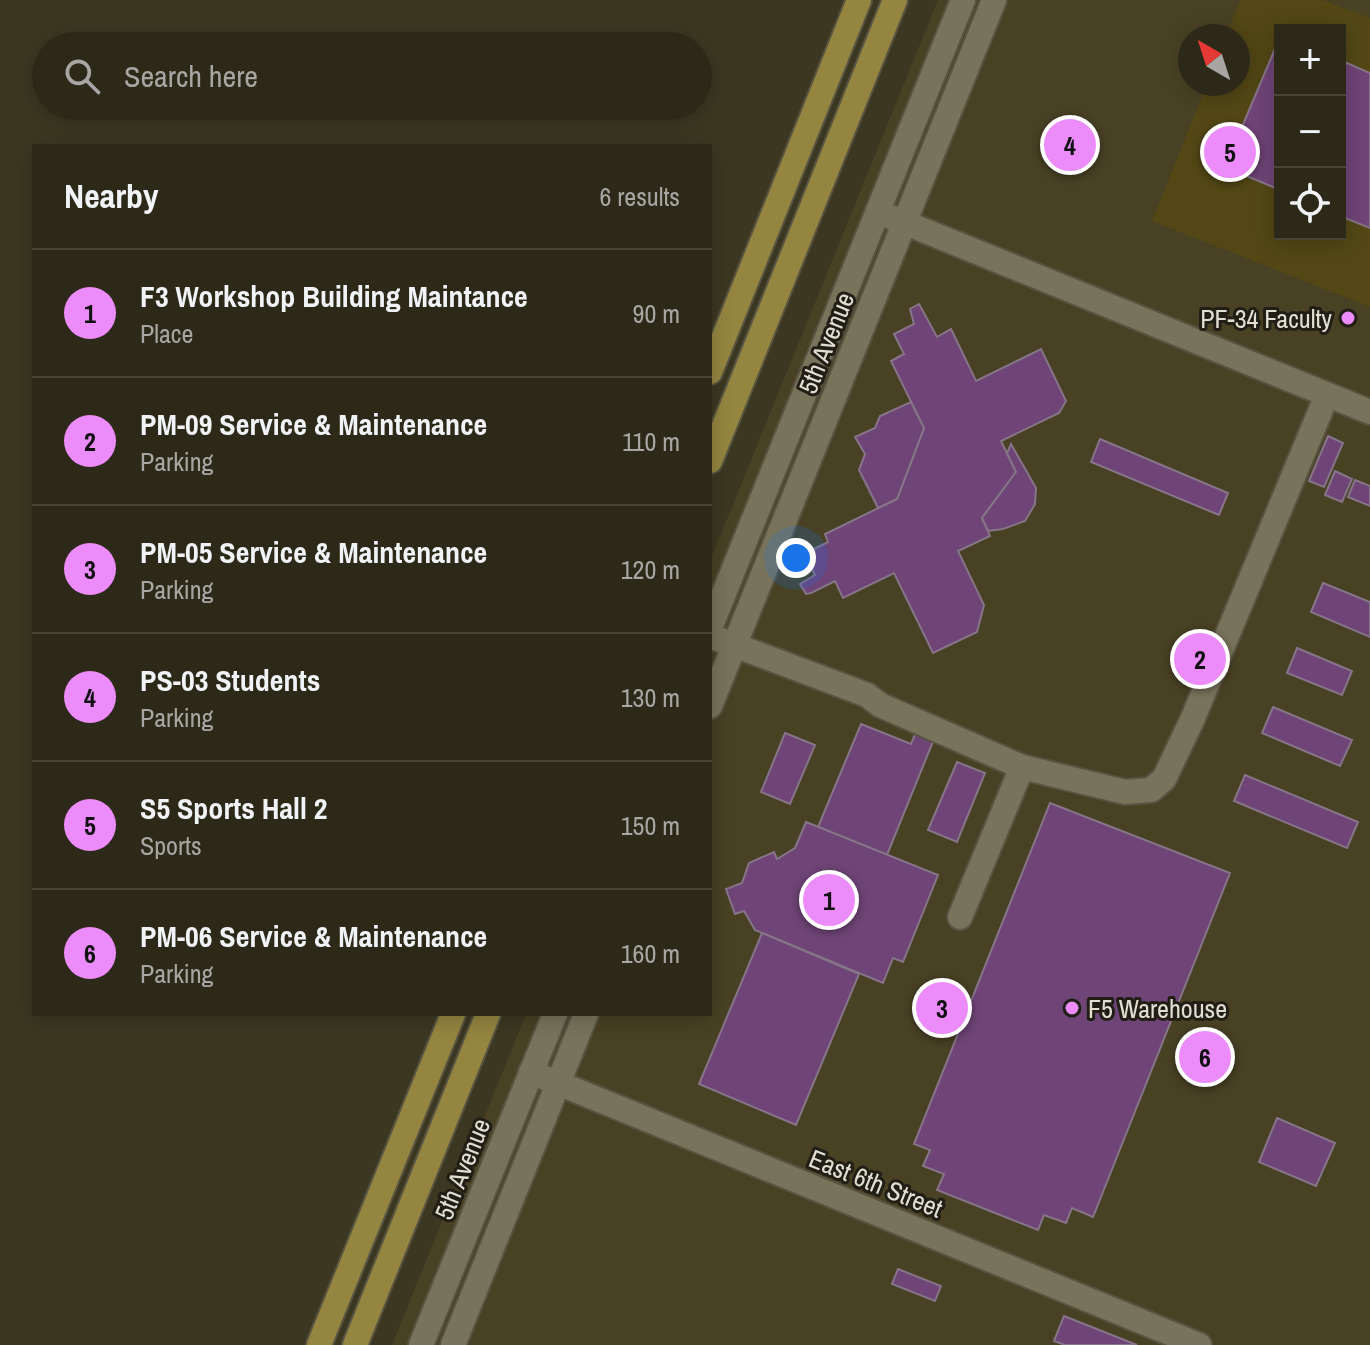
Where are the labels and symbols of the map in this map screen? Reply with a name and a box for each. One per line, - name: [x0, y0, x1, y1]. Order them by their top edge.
- north arrow: [1178, 24, 1250, 96]
- pin: 4: [1044, 115, 1096, 175]
- pin: 5: [1204, 122, 1256, 182]
- street label: 5th Avenue: [790, 287, 862, 399]
- place label: PF-34 Faculty: [1200, 301, 1332, 336]
- marker: PF-34 Faculty: [1339, 309, 1357, 327]
- your location: [776, 538, 816, 578]
- pin: 2: [1174, 629, 1226, 689]
- pin: 1: [803, 870, 855, 930]
- pin: 3: [916, 978, 968, 1038]
- place label: F5 Warehouse: [1088, 991, 1227, 1026]
- marker: F5 Warehouse: [1063, 999, 1081, 1017]
- pin: 6: [1179, 1027, 1231, 1087]
- street label: 5th Avenue: [426, 1113, 498, 1225]
- street label: East 6th Street: [804, 1140, 948, 1226]

